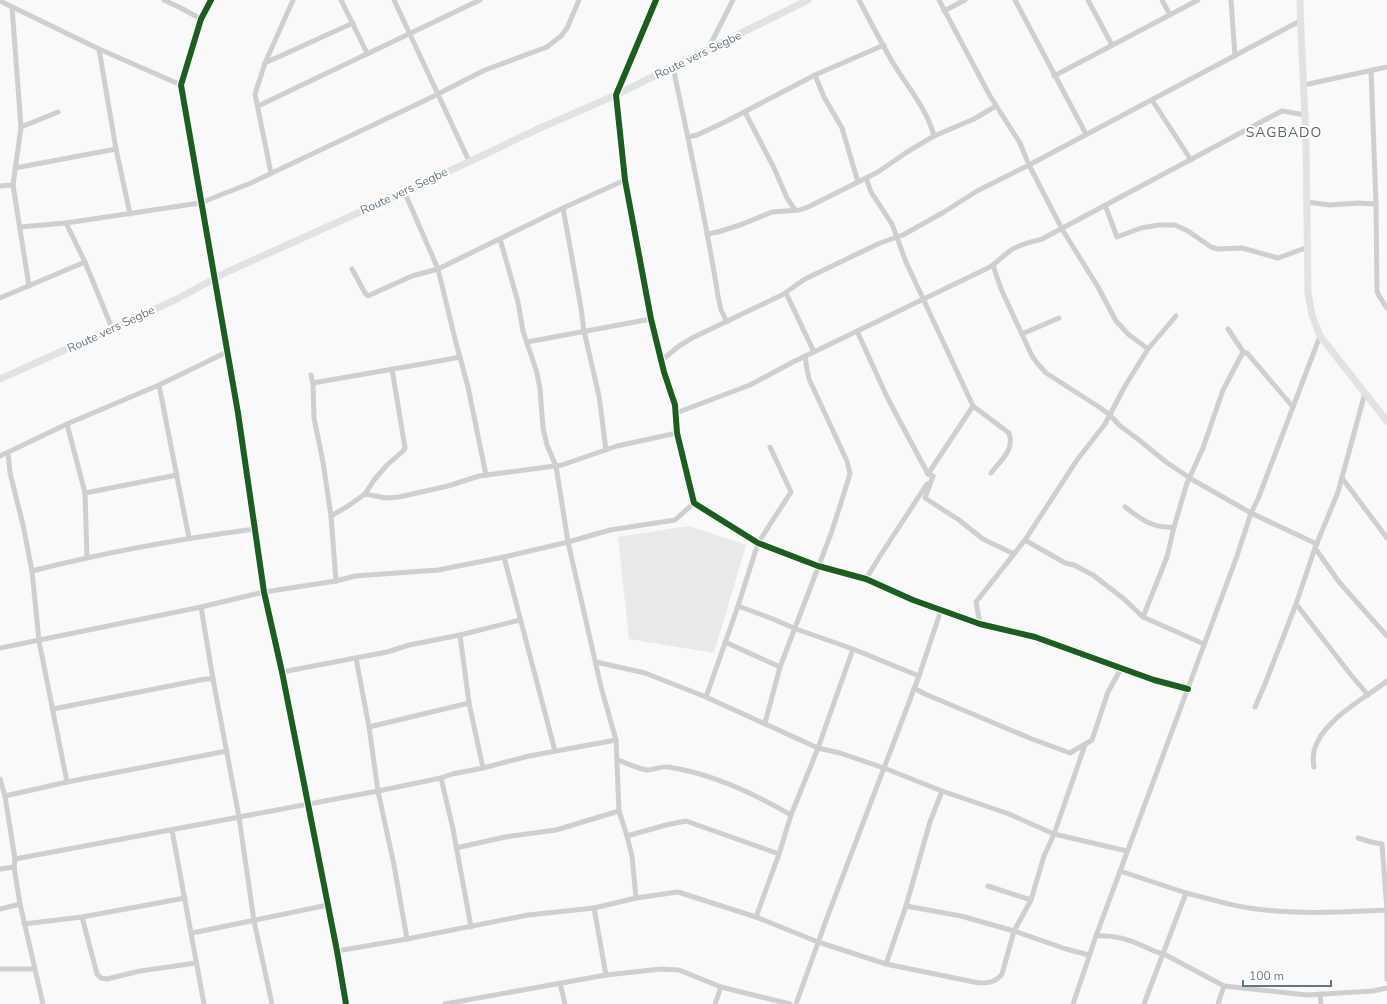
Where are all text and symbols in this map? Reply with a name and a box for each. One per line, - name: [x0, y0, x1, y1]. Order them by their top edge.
- street label: Route vers Segbe: [652, 27, 744, 83]
- district label: SAGBADO: [1246, 123, 1322, 142]
- street label: Route vers Segbe: [358, 164, 450, 218]
- street label: Route vers Segbe: [65, 302, 157, 356]
- scale bar: [1243, 962, 1331, 988]
- text: 100 m: [1249, 968, 1284, 984]

